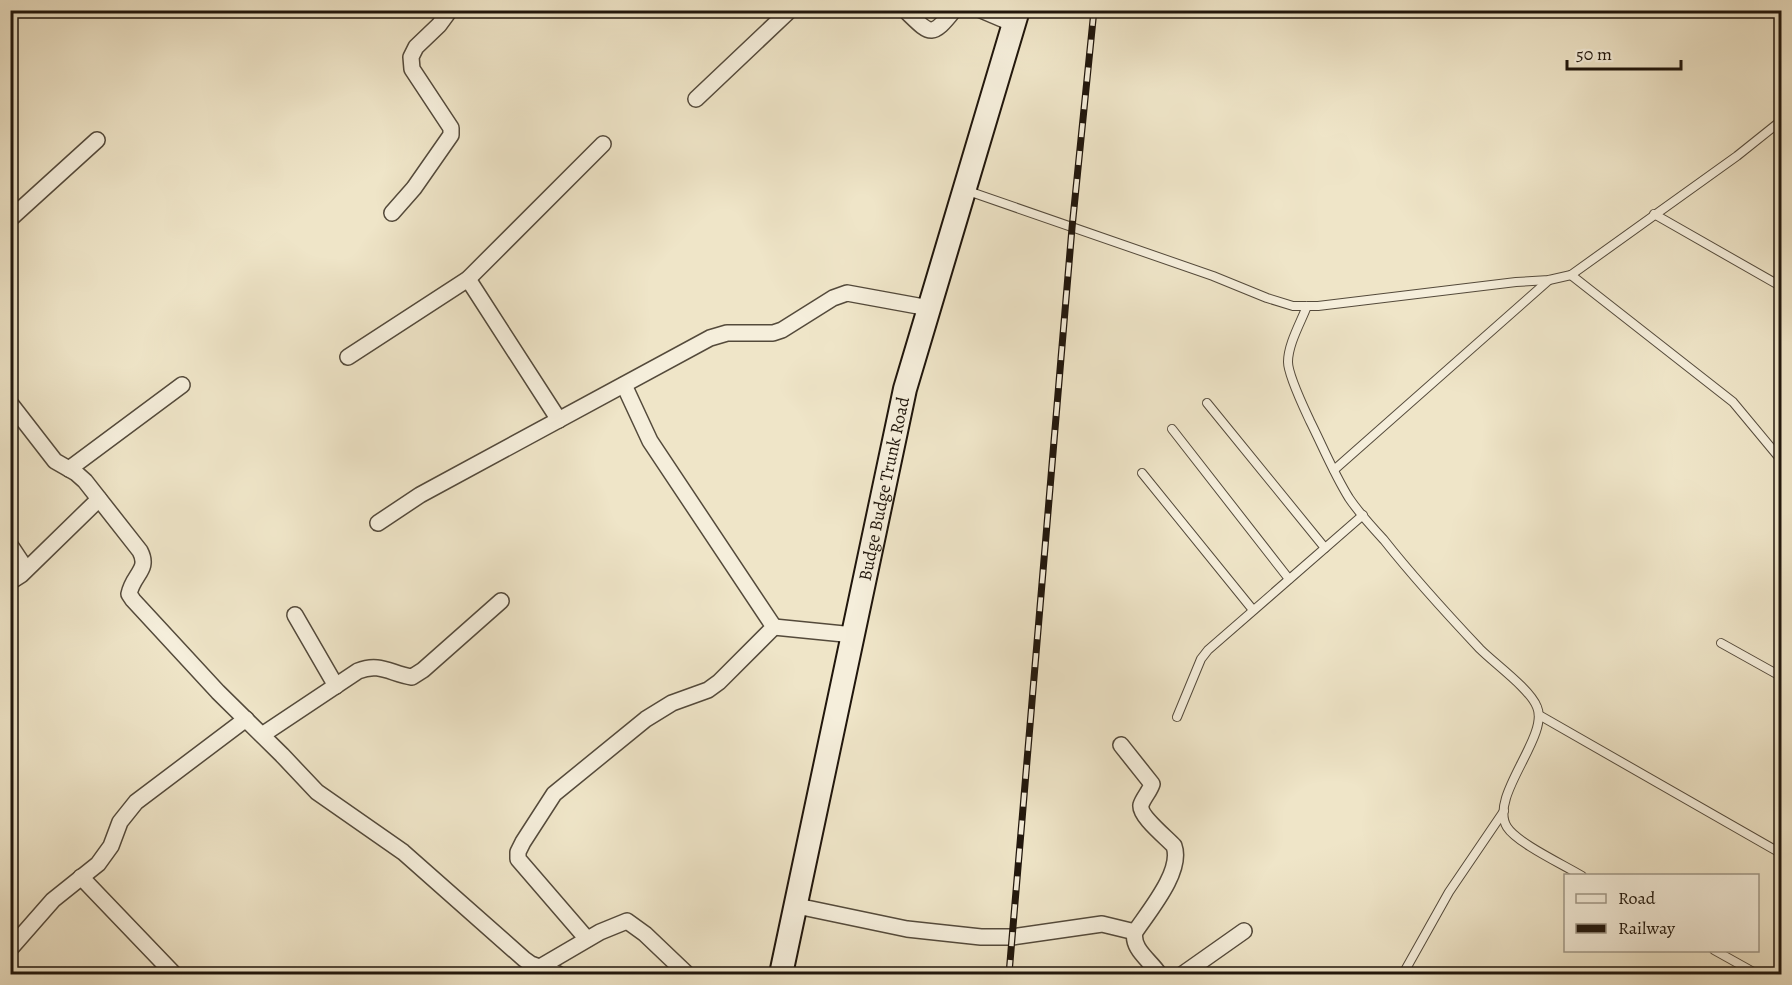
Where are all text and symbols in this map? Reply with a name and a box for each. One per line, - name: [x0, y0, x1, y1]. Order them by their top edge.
- scale bar: [1567, 33, 1681, 71]
- text: 50 m: [1576, 42, 1612, 66]
- street label: Budge Budge Trunk Road: [853, 394, 915, 583]
- legend: [1564, 874, 1759, 952]
- text: Road: [1618, 886, 1656, 910]
- text: Railway: [1618, 916, 1676, 940]

